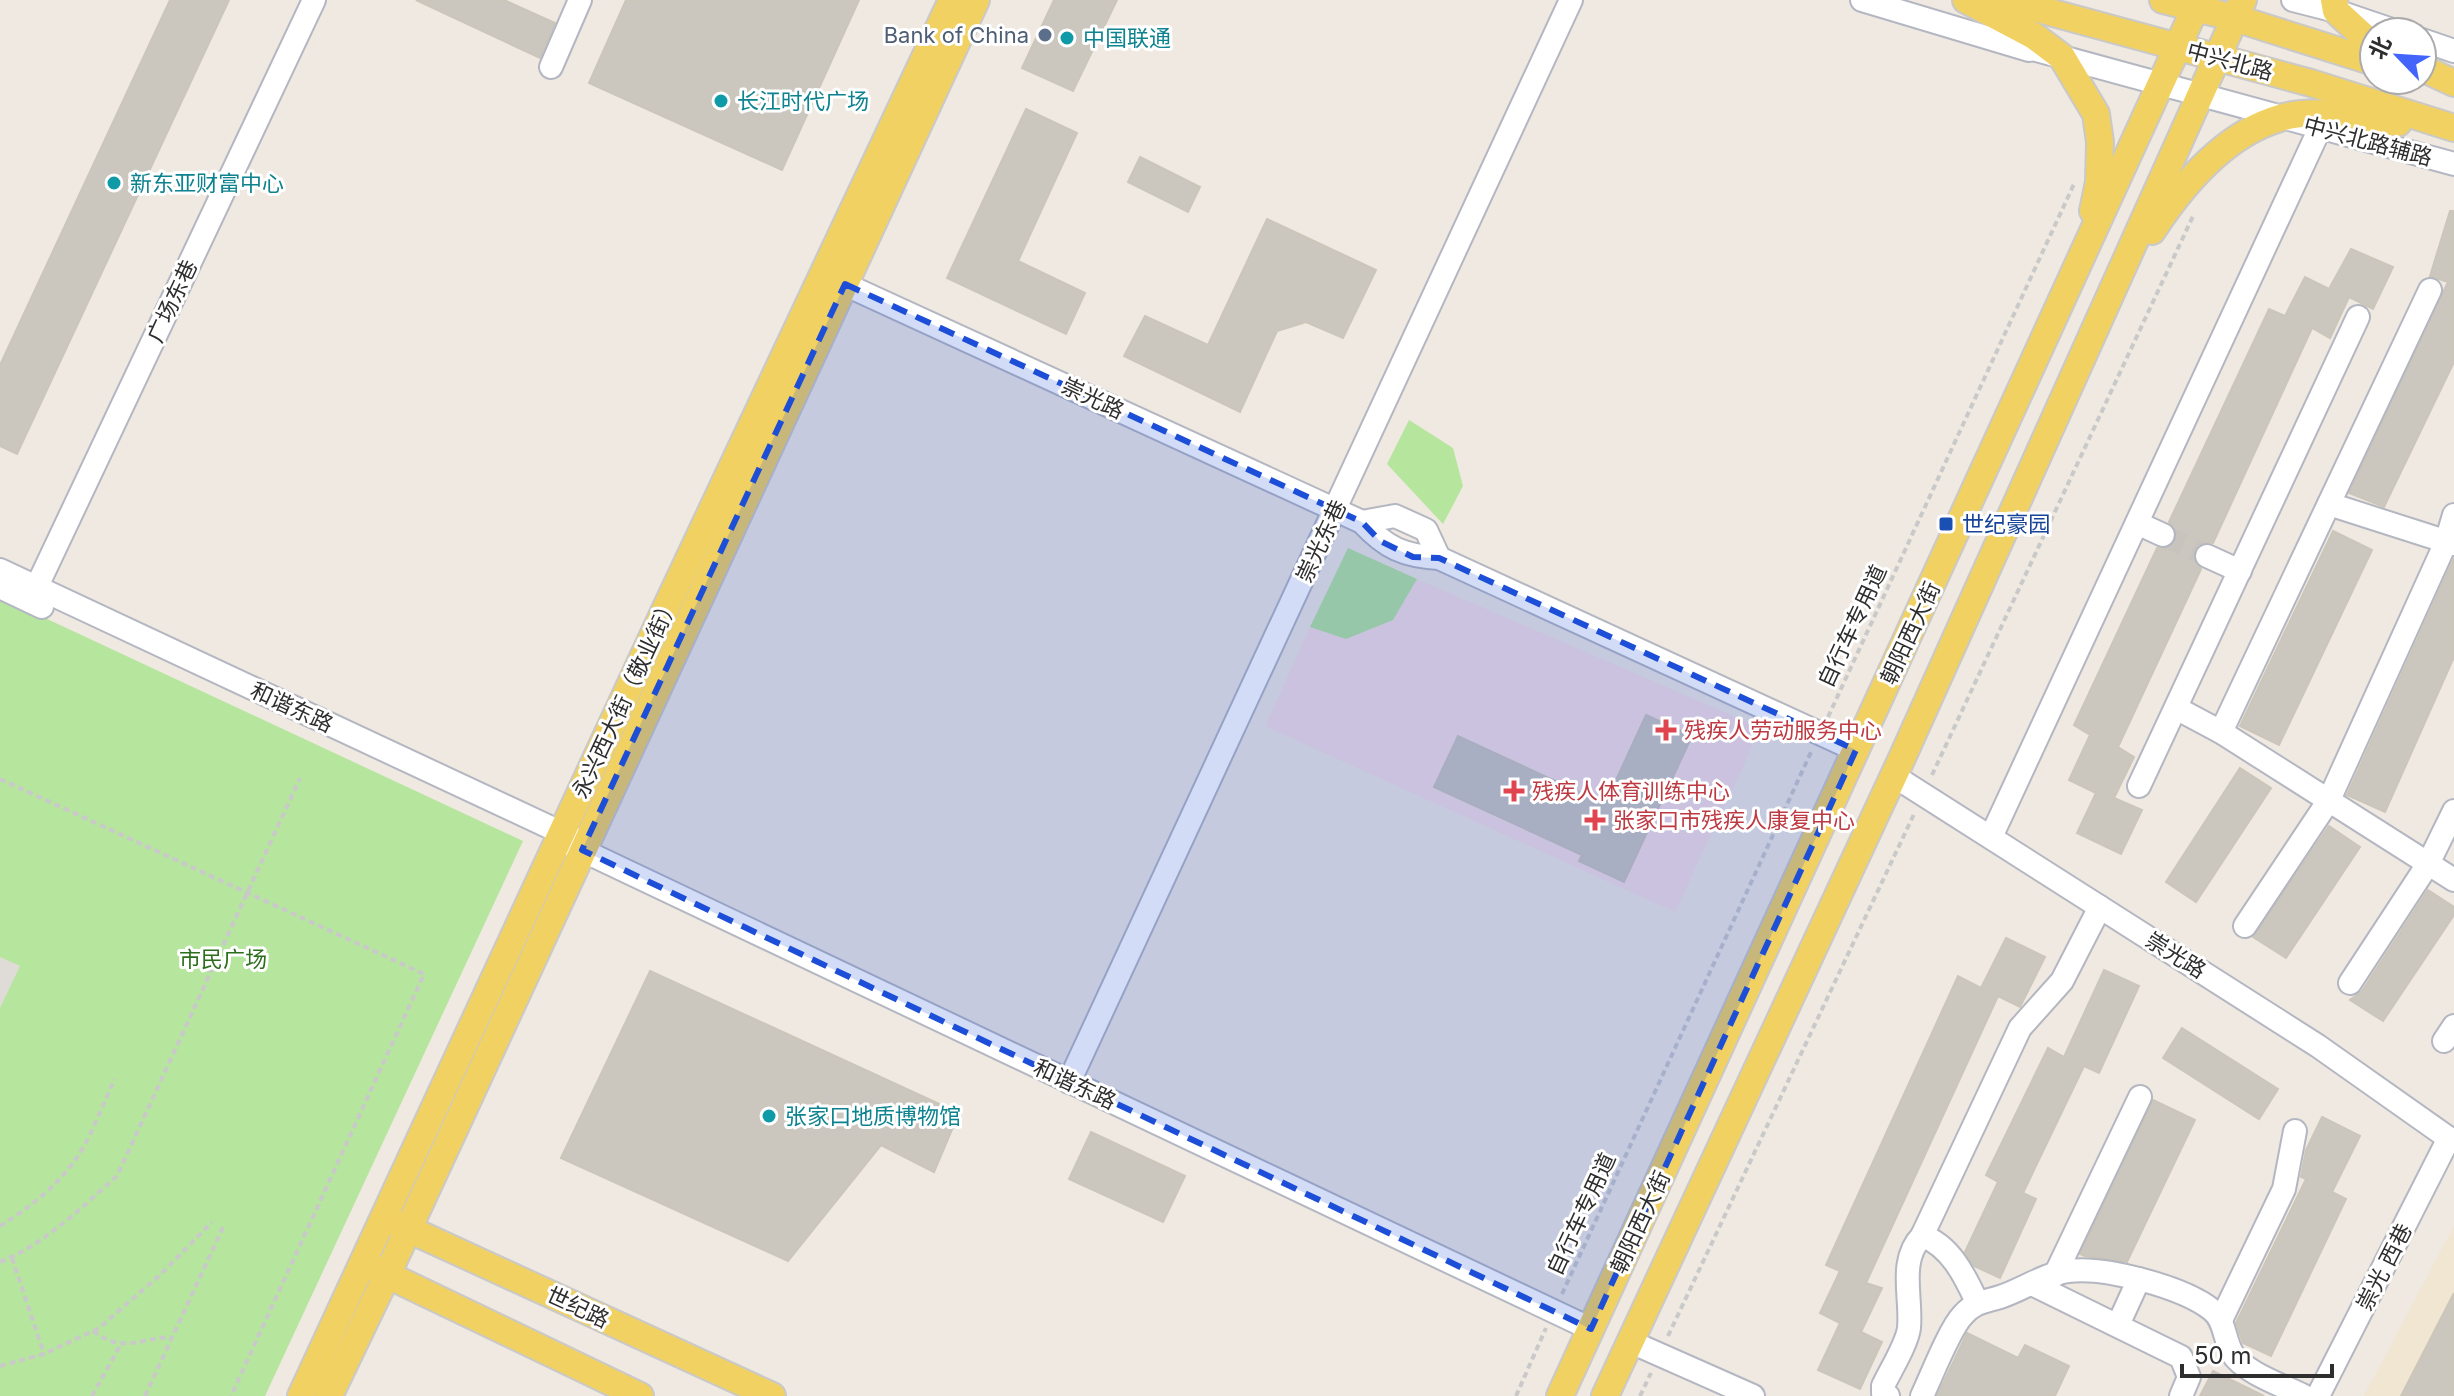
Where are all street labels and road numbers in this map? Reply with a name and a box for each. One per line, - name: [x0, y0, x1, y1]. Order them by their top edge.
- street label: 中兴北路: [2184, 37, 2276, 85]
- street label: 中兴北路辅路: [2301, 111, 2435, 171]
- street label: 广场东巷: [142, 256, 202, 346]
- street label: 崇光路: [1058, 372, 1128, 424]
- street label: 崇光东巷: [1291, 496, 1351, 586]
- street label: 自行车专用道: [1812, 561, 1892, 691]
- street label: 朝阳西大街: [1875, 578, 1945, 688]
- street label: 永兴西大街（敬业街）: [567, 592, 683, 802]
- street label: 和谐东路: [247, 677, 337, 737]
- street label: 崇光路: [2141, 926, 2211, 984]
- street label: 和谐东路: [1030, 1054, 1120, 1114]
- street label: 自行车专用道: [1541, 1149, 1621, 1279]
- street label: 朝阳西大街: [1605, 1167, 1675, 1277]
- street label: 崇光 西巷: [2351, 1219, 2417, 1315]
- street label: 世纪路: [543, 1281, 613, 1333]

